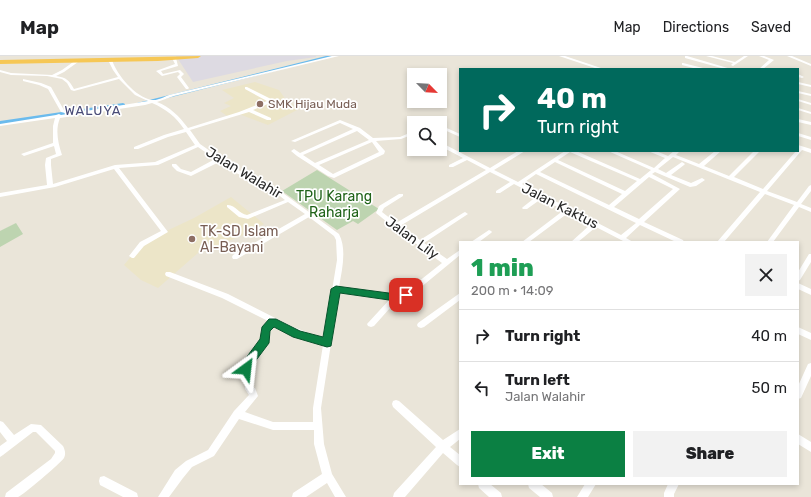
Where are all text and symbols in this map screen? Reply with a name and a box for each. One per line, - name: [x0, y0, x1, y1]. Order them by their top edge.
- text: Map: [20, 16, 59, 39]
- text: Map: [614, 19, 641, 36]
- text: Directions: [663, 19, 729, 36]
- text: Saved: [751, 19, 791, 36]
- north arrow: [407, 68, 447, 108]
- map controls: [407, 68, 447, 156]
- text: 40 m: [537, 82, 607, 115]
- icon: right: [471, 84, 523, 136]
- place label: SMK Hijau Muda: [268, 97, 357, 111]
- marker: SMK Hijau Muda: [255, 99, 265, 109]
- district label: WALUYA: [64, 103, 122, 118]
- button: search: [407, 116, 447, 156]
- text: Turn right: [537, 116, 619, 138]
- street label: Jalan Walahir: [203, 143, 286, 203]
- street label: Jalan Kaktus: [519, 179, 601, 233]
- park label: TPU Karang Raharja: [296, 188, 372, 221]
- street label: Jalan Lily: [382, 213, 442, 263]
- place label: TK-SD Islam Al-Bayani: [200, 223, 279, 256]
- marker: TK-SD Islam Al-Bayani: [187, 234, 197, 244]
- text: 1 min: [471, 254, 534, 282]
- button: close: [745, 254, 787, 296]
- pin: [389, 278, 423, 312]
- text: 200 m · 14:09: [471, 283, 553, 298]
- icon: arrive: [395, 284, 417, 306]
- icon: right: [471, 325, 493, 347]
- text: Turn right: [505, 327, 580, 345]
- text: 40 m: [751, 327, 787, 345]
- position arrow: [225, 348, 267, 390]
- text: Turn left: [505, 371, 570, 389]
- icon: left: [471, 377, 493, 399]
- text: 50 m: [752, 379, 787, 397]
- text: Jalan Walahir: [505, 389, 585, 404]
- button: Exit: [471, 431, 625, 477]
- button: Share: [633, 431, 787, 477]

